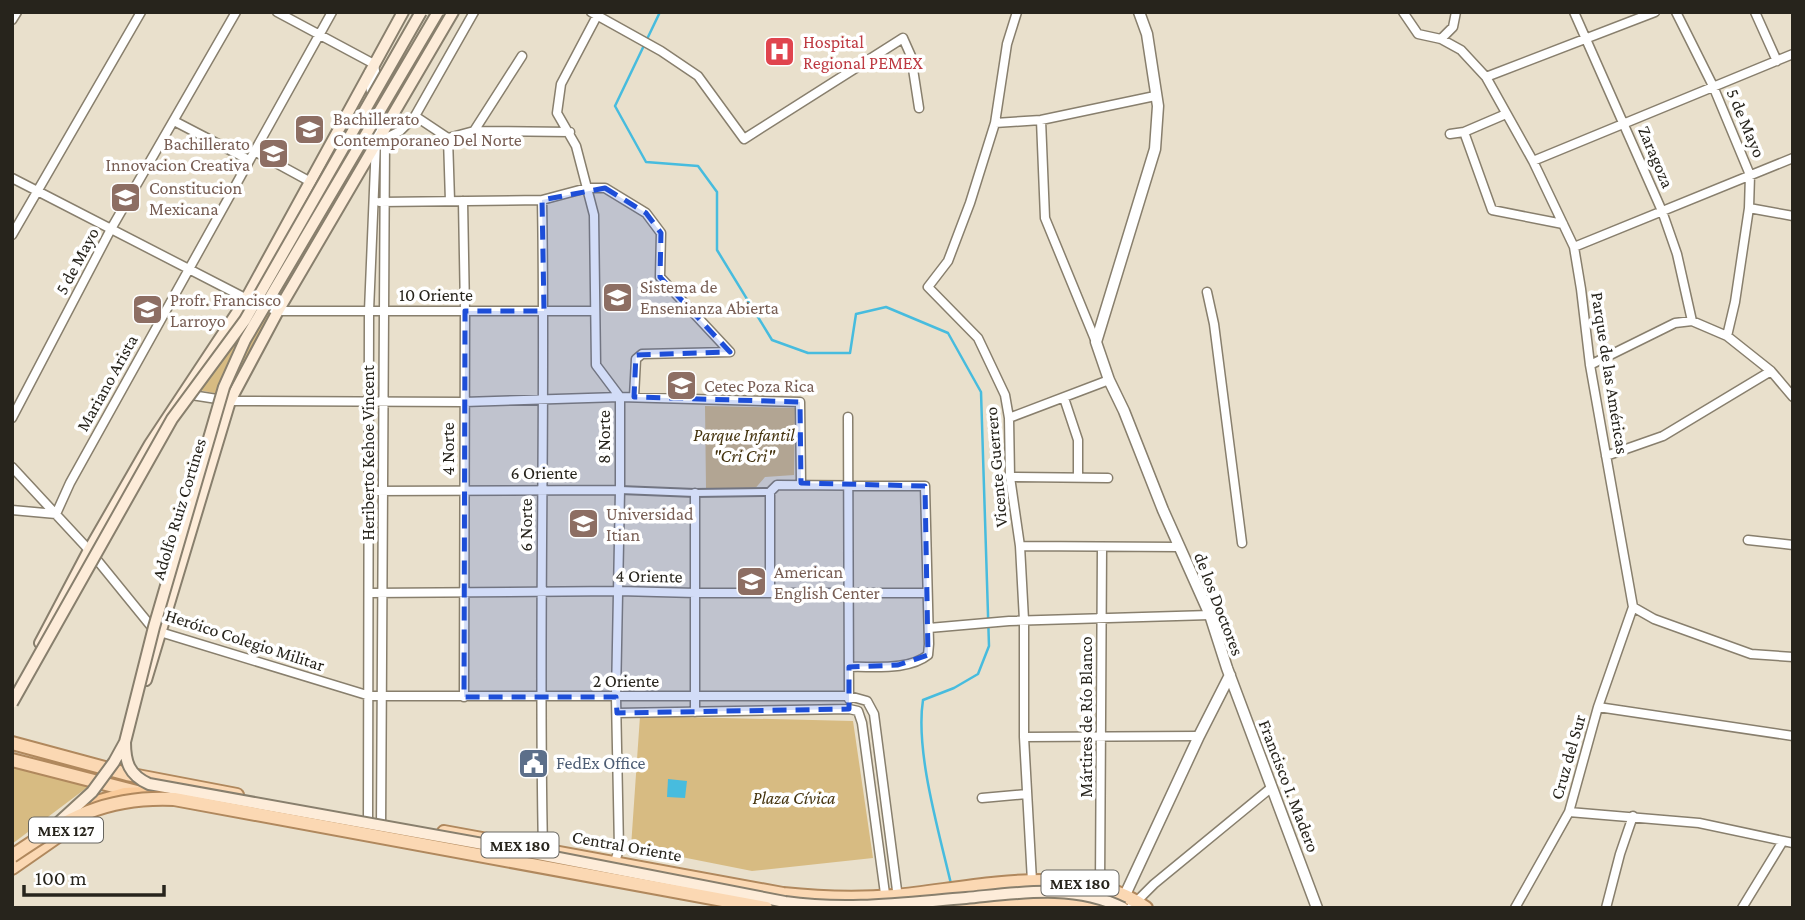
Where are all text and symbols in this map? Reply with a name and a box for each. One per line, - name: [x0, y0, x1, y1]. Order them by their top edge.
- place label: Hospital Regional PEMEX: [803, 32, 923, 73]
- hospital icon: Hospital Regional PEMEX: [763, 35, 797, 69]
- street label: 5 de Mayo: [1723, 86, 1769, 161]
- place label: Bachillerato Contemporaneo Del Norte: [333, 109, 522, 150]
- school or university icon: Bachillerato Contemporaneo Del Norte: [293, 112, 327, 146]
- street label: Zaragoza: [1634, 123, 1678, 191]
- place label: Bachillerato Innovacion Creativa: [106, 134, 250, 175]
- school or university icon: Bachillerato Innovacion Creativa: [256, 137, 290, 171]
- place label: Constitucion Mexicana: [149, 178, 242, 219]
- school or university icon: Constitucion Mexicana: [109, 181, 143, 215]
- street label: 5 de Mayo: [51, 224, 103, 298]
- place label: Sistema de Ensenianza Abierta: [640, 277, 779, 318]
- school or university icon: Sistema de Ensenianza Abierta: [600, 280, 634, 314]
- street label: 10 Oriente: [399, 285, 473, 305]
- place label: Profr. Francisco Larroyo: [170, 290, 281, 331]
- street label: Parque de las Américas: [1587, 290, 1633, 456]
- school or university icon: Profr. Francisco Larroyo: [130, 293, 164, 327]
- street label: Mariano Arista: [72, 331, 142, 435]
- street label: Heriberto Kehoe Vincent: [358, 364, 378, 541]
- school or university icon: Cetec Poza Rica: [664, 369, 698, 403]
- place label: Cetec Poza Rica: [704, 376, 814, 396]
- street label: Vicente Guerrero: [981, 406, 1011, 528]
- street label: 8 Norte: [594, 410, 614, 464]
- street label: 4 Norte: [438, 422, 458, 476]
- park label: Parque Infantil "Cri Cri": [693, 425, 795, 466]
- street label: Adolfo Ruiz Cortines: [148, 436, 210, 582]
- street label: 6 Oriente: [510, 463, 578, 483]
- street label: 6 Norte: [516, 498, 536, 552]
- place label: Universidad Itian: [606, 504, 694, 545]
- school or university icon: Universidad Itian: [566, 507, 600, 541]
- street label: de los Doctores: [1190, 550, 1248, 658]
- place label: American English Center: [774, 562, 881, 603]
- street label: 4 Oriente: [615, 565, 683, 587]
- school or university icon: American English Center: [734, 565, 768, 599]
- street label: Heróico Colegio Militar: [163, 605, 328, 675]
- street label: Mártires de Río Blanco: [1076, 636, 1096, 798]
- street label: 2 Oriente: [593, 671, 659, 691]
- street label: Cruz del Sur: [1546, 712, 1590, 802]
- street label: Francisco I. Madero: [1255, 717, 1323, 855]
- public building icon: FedEx Office: [516, 746, 550, 780]
- place label: FedEx Office: [556, 753, 646, 773]
- park label: Plaza Cívica: [752, 788, 836, 808]
- road number: MEX 127: [29, 818, 103, 842]
- street label: Central Oriente: [571, 827, 683, 866]
- road number: MEX 180: [482, 832, 558, 858]
- scale bar: [24, 853, 164, 897]
- text: 100 m: [35, 866, 87, 890]
- road number: MEX 180: [1042, 870, 1118, 896]

